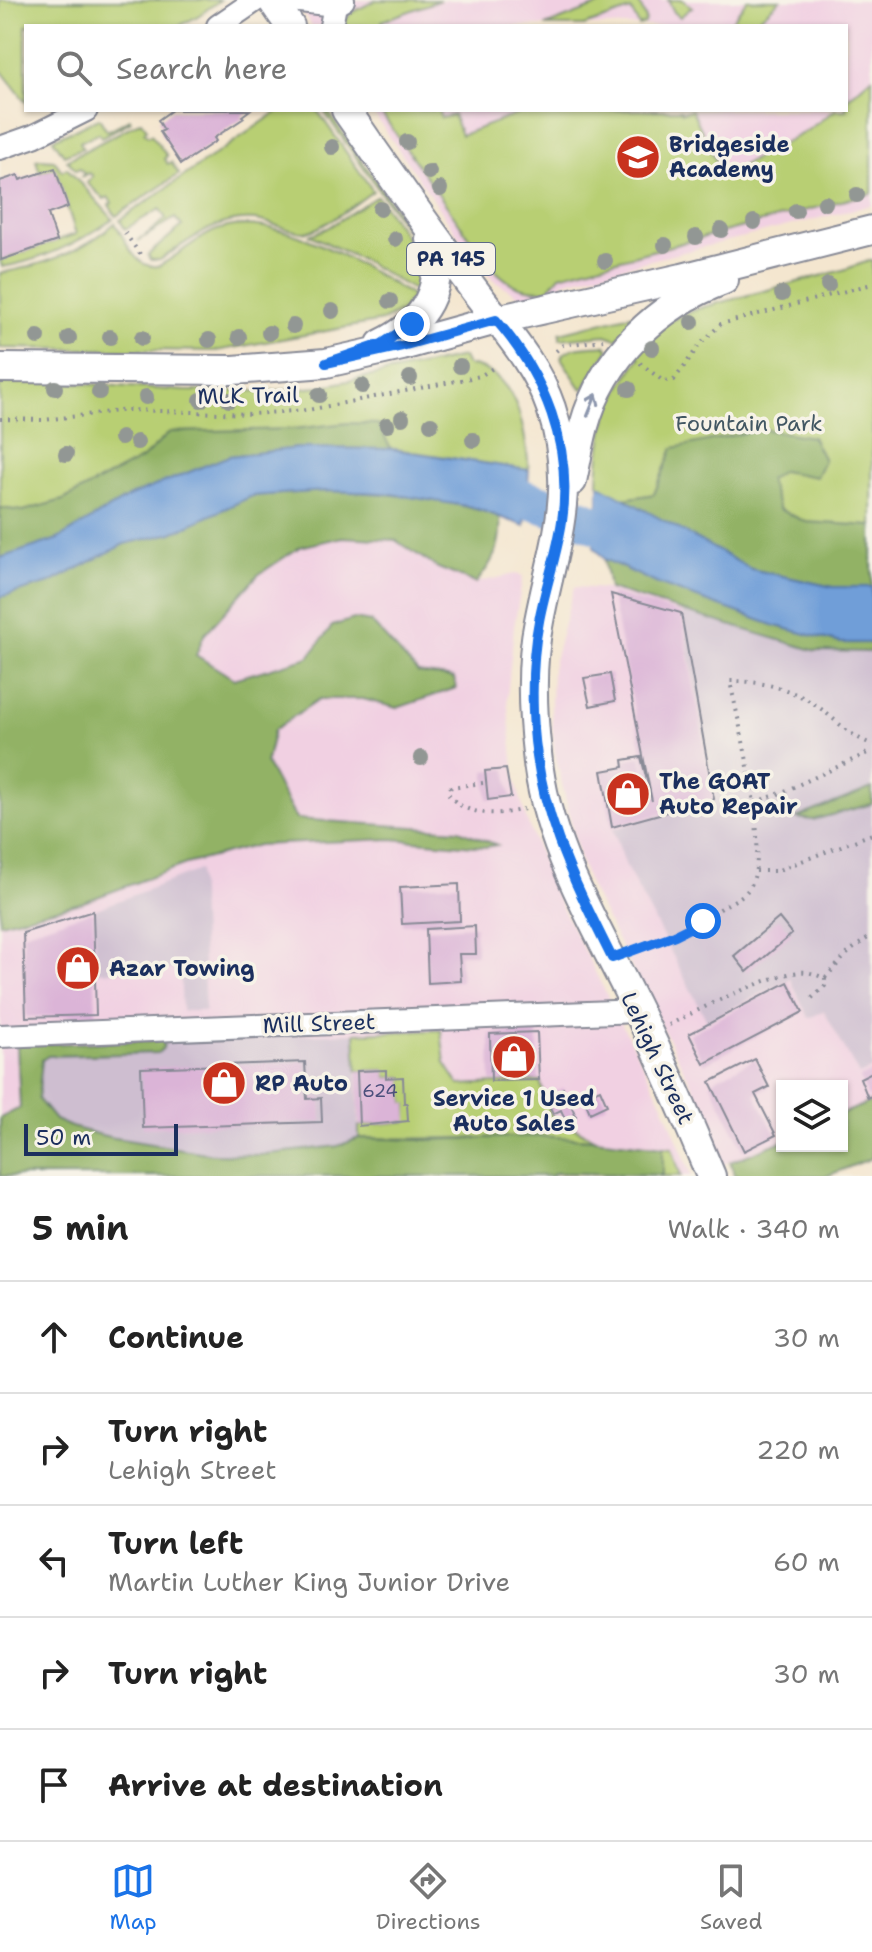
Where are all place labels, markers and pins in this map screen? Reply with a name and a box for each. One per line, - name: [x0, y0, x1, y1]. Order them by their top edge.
- place label: Bridgeside Academy: [669, 130, 790, 184]
- school or university icon: Bridgeside Academy: [614, 133, 662, 181]
- place label: The GOAT Auto Repair: [659, 767, 798, 821]
- shop icon: The GOAT Auto Repair: [604, 770, 652, 818]
- shop icon: Azar Towing: [54, 944, 102, 992]
- place label: Azar Towing: [109, 954, 255, 983]
- shop icon: Service 1 Used Auto Sales: [490, 1033, 538, 1081]
- shop icon: RP Auto: [200, 1059, 248, 1107]
- place label: RP Auto: [255, 1069, 348, 1098]
- place label: Service 1 Used Auto Sales: [433, 1084, 595, 1138]

